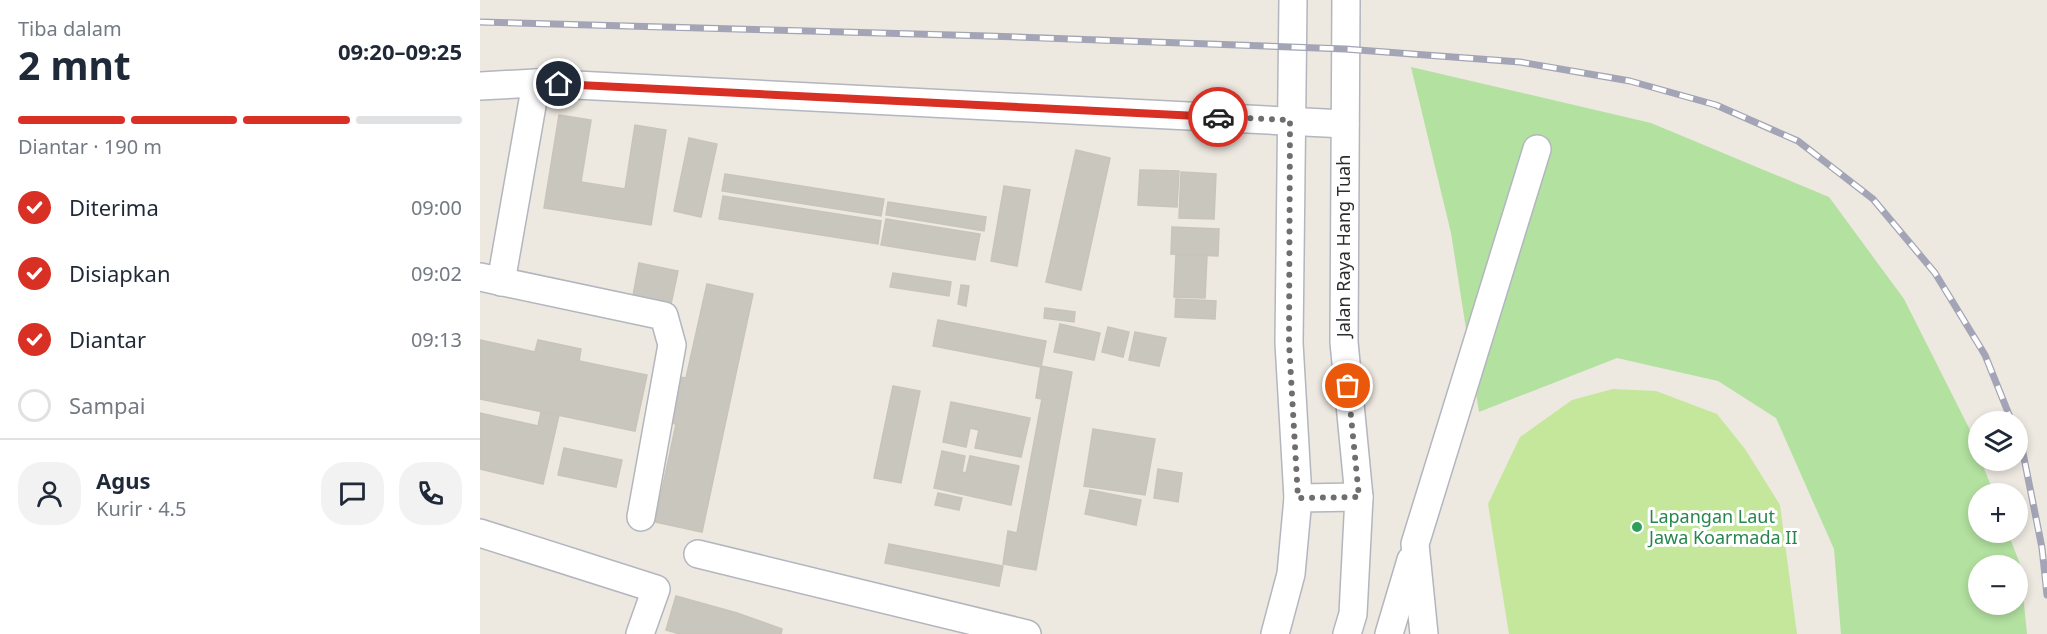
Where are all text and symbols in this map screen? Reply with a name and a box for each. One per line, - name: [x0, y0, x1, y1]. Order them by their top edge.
- text: Tiba dalam: [18, 15, 122, 42]
- text: 09:20–09:25: [338, 36, 462, 66]
- text: 2 mnt: [18, 38, 131, 91]
- pin: [533, 58, 584, 109]
- icon: home: [542, 67, 575, 100]
- courier: [1188, 87, 1248, 147]
- icon: car: [1202, 101, 1235, 134]
- text: Diantar · 190 m: [18, 133, 162, 160]
- street label: Jalan Raya Hang Tuah: [1331, 155, 1355, 339]
- icon: check: [18, 191, 51, 224]
- text: Diterima: [69, 192, 159, 222]
- text: 09:00: [411, 194, 462, 221]
- icon: check: [18, 257, 51, 290]
- text: Disiapkan: [69, 258, 171, 288]
- text: 09:02: [411, 260, 462, 287]
- icon: check: [18, 323, 51, 356]
- text: Diantar: [69, 324, 146, 354]
- text: 09:13: [411, 326, 462, 353]
- pin: [1322, 360, 1373, 411]
- icon: bag: [1331, 369, 1364, 402]
- text: Sampai: [69, 390, 146, 420]
- map controls: [1968, 411, 2028, 615]
- button: layers: [1968, 411, 2028, 471]
- button: person: [18, 462, 81, 525]
- button: chat: [321, 462, 384, 525]
- button: phone: [399, 462, 462, 525]
- text: Agus: [96, 465, 150, 495]
- button: +: [1968, 483, 2028, 543]
- text: Kurir · 4.5: [96, 495, 186, 522]
- place label: Lapangan Laut Jawa Koarmada II: [1647, 504, 1797, 549]
- marker: Lapangan Laut Jawa Koarmada II: [1630, 520, 1644, 534]
- button: −: [1968, 555, 2028, 615]

